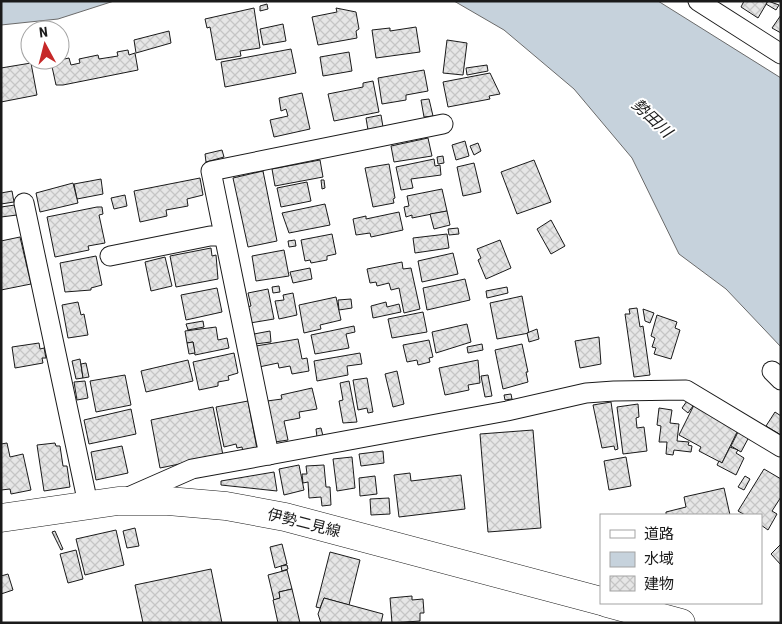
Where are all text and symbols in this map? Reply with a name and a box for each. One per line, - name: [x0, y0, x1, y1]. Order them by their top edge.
- north arrow: [20, 20, 70, 70]
- text: N: [38, 24, 49, 41]
- water label: 勢田川: [628, 95, 677, 143]
- street label: 伊勢二見線: [265, 505, 343, 541]
- legend: [600, 514, 762, 604]
- text: 道路: [644, 525, 674, 543]
- text: 水域: [644, 550, 674, 568]
- text: 建物: [644, 575, 674, 593]

